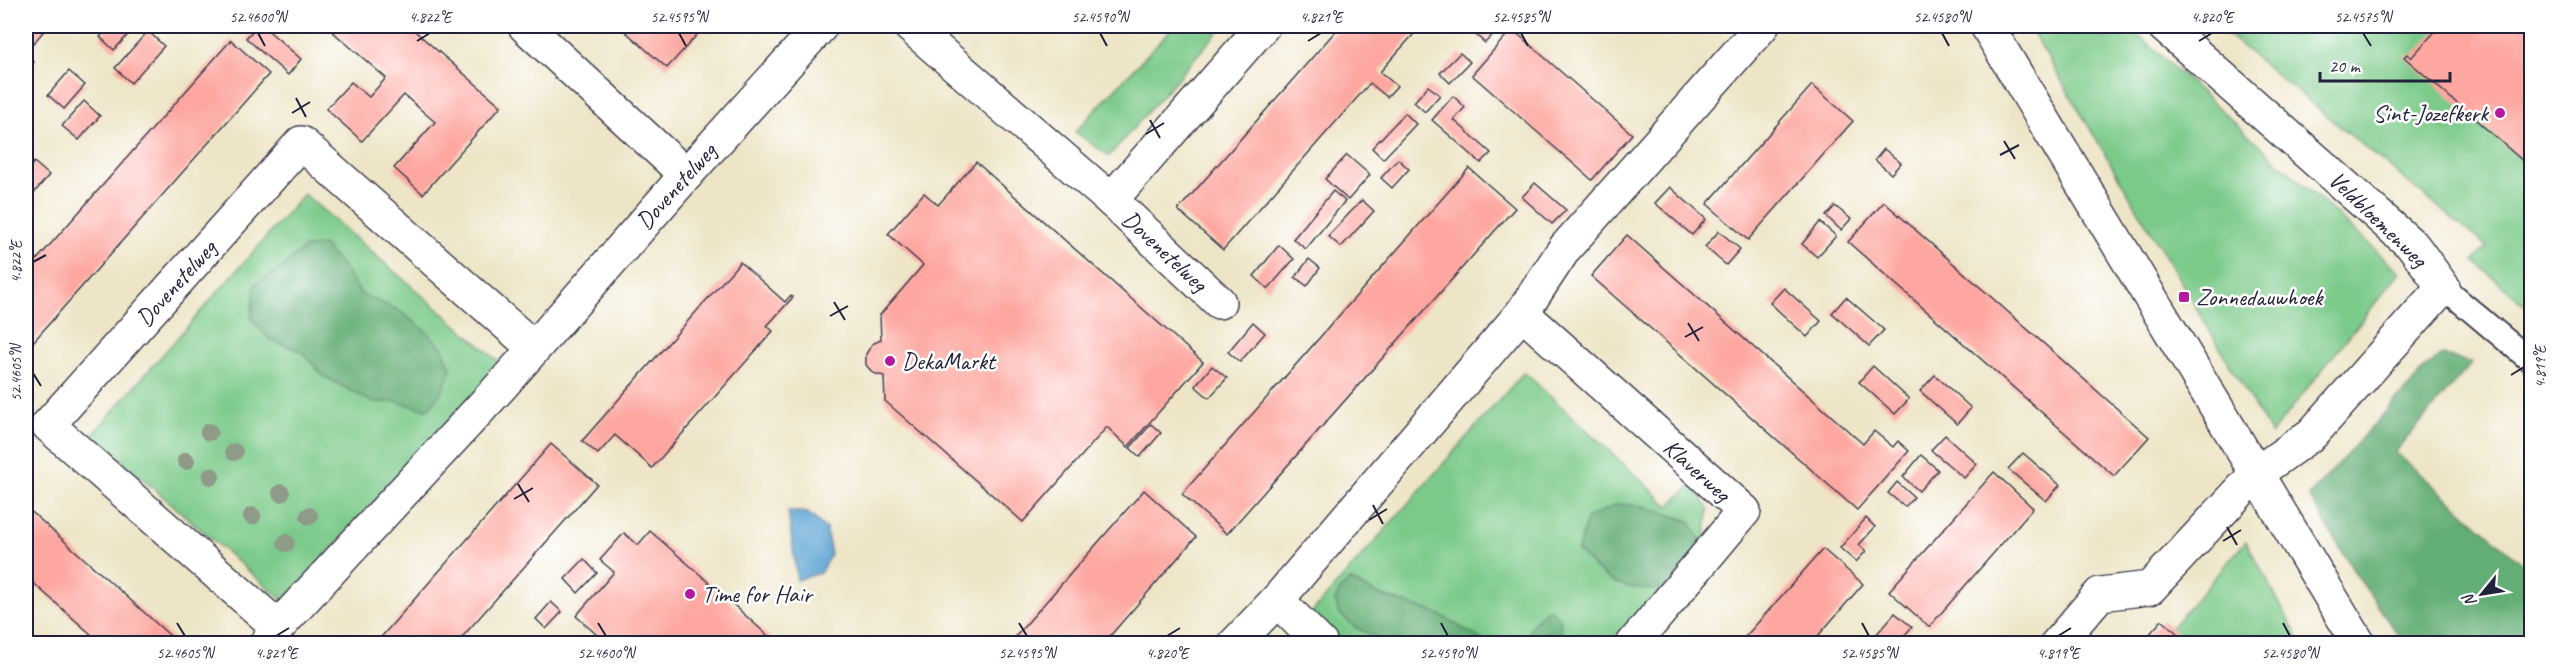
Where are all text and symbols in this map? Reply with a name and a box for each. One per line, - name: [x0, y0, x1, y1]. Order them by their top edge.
- text: 52.4600°N: [230, 8, 289, 27]
- text: 4.822°E: [409, 8, 453, 27]
- text: 52.4595°N: [651, 8, 710, 27]
- text: 52.4590°N: [1072, 8, 1131, 27]
- text: 4.821°E: [1300, 8, 1344, 27]
- text: 52.4585°N: [1493, 8, 1552, 27]
- text: 52.4580°N: [1914, 8, 1973, 27]
- text: 4.820°E: [2191, 8, 2235, 27]
- text: 52.4575°N: [2335, 8, 2394, 27]
- scale bar: [2320, 45, 2450, 83]
- text: 20 m: [2329, 55, 2362, 77]
- place label: Sint-Jozefkerk: [2373, 98, 2490, 128]
- marker: Sint-Jozefkerk: [2493, 106, 2507, 120]
- street label: Dovenetelweg: [629, 136, 724, 235]
- street label: Veldbloemenweg: [2322, 165, 2435, 275]
- street label: Dovenetelweg: [1116, 204, 1215, 299]
- street label: Dovenetelweg: [129, 233, 224, 332]
- text: 4.822°E: [7, 239, 26, 283]
- place label: Zonnedauwhoek: [2196, 282, 2324, 312]
- marker: Zonnedauwhoek: [2177, 290, 2191, 304]
- text: 52.4605°N: [7, 342, 26, 401]
- text: 4.819°E: [2531, 344, 2550, 388]
- place label: DekaMarkt: [902, 346, 997, 376]
- marker: DekaMarkt: [883, 354, 897, 368]
- street label: Klaverweg: [1657, 432, 1739, 510]
- north arrow: [2452, 564, 2512, 624]
- place label: Time for Hair: [702, 579, 814, 609]
- marker: Time for Hair: [683, 587, 697, 601]
- text: N: [2457, 589, 2481, 610]
- text: 52.4605°N: [157, 644, 216, 663]
- text: 4.821°E: [255, 644, 299, 663]
- text: 52.4600°N: [578, 644, 637, 663]
- text: 52.4595°N: [999, 644, 1058, 663]
- text: 4.820°E: [1146, 644, 1190, 663]
- text: 52.4590°N: [1420, 644, 1479, 663]
- text: 52.4585°N: [1841, 644, 1900, 663]
- text: 4.819°E: [2037, 644, 2081, 663]
- text: 52.4580°N: [2262, 644, 2321, 663]

